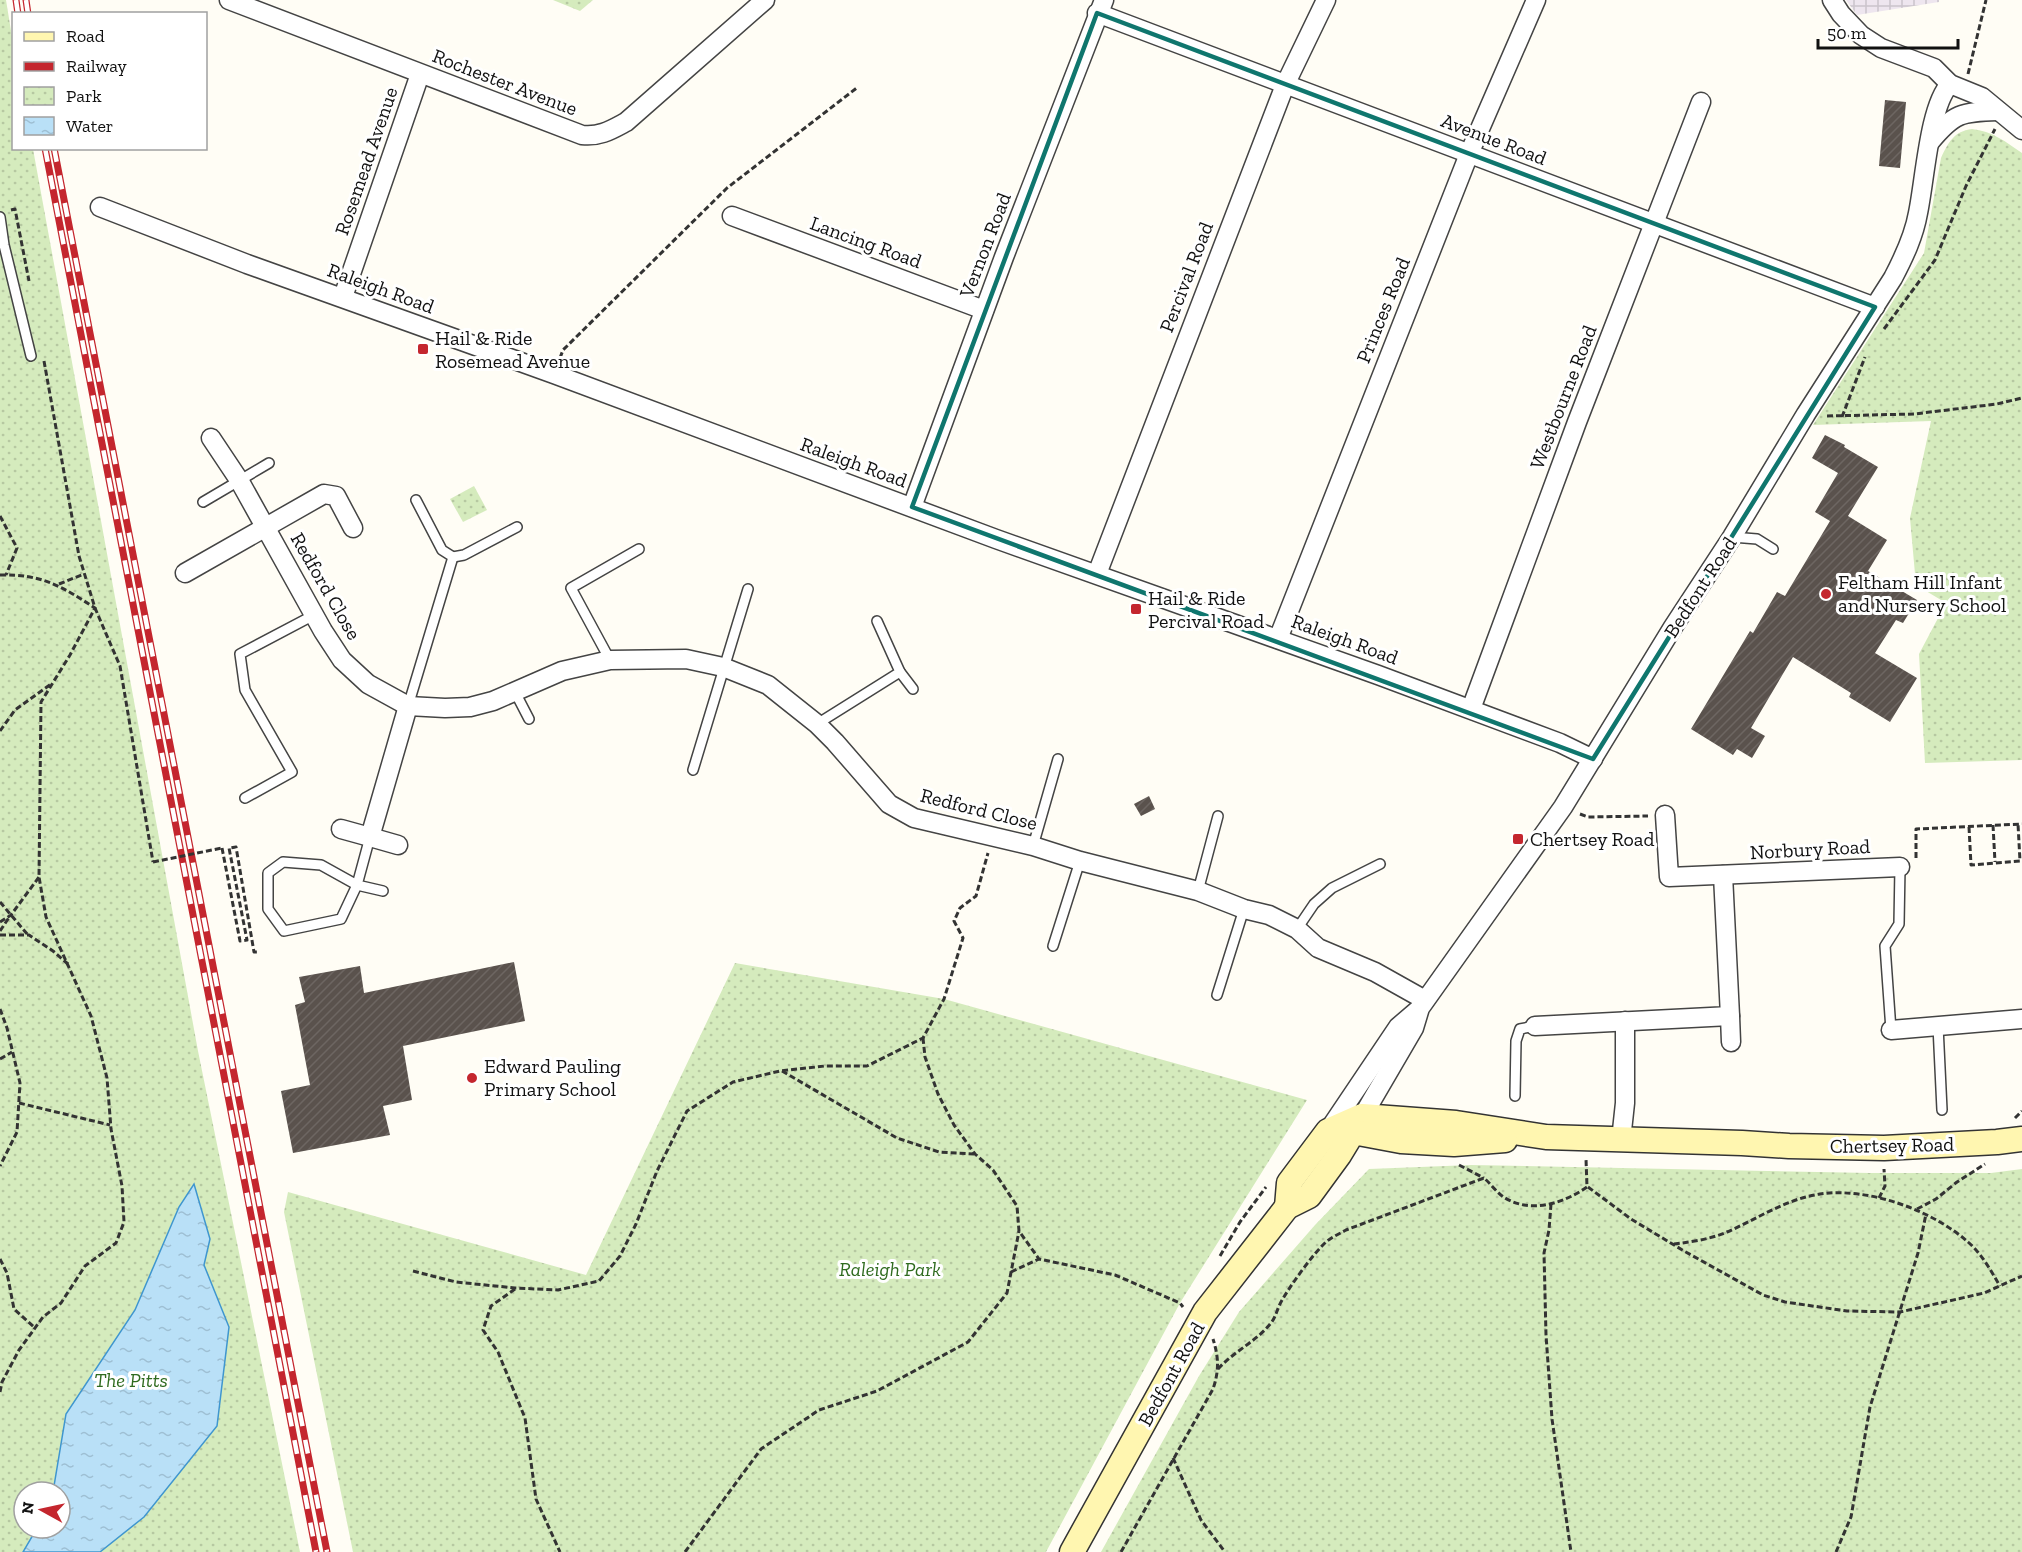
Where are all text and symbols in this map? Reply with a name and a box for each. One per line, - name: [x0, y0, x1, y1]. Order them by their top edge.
- legend: [12, 12, 207, 150]
- scale bar: [1818, 12, 1958, 50]
- text: 50 m: [1827, 22, 1867, 44]
- text: Road: [66, 25, 105, 47]
- street label: Rochester Avenue: [429, 43, 581, 121]
- text: Railway: [66, 55, 128, 77]
- street label: Rosemead Avenue: [329, 84, 403, 238]
- text: Park: [66, 85, 102, 107]
- street label: Avenue Road: [1438, 108, 1550, 170]
- text: Water: [66, 115, 113, 137]
- street label: Vernon Road: [954, 189, 1016, 302]
- street label: Lancing Road: [807, 211, 925, 273]
- street label: Percival Road: [1154, 218, 1218, 336]
- street label: Princes Road: [1351, 254, 1415, 366]
- street label: Raleigh Road: [324, 258, 438, 318]
- street label: Westbourne Road: [1525, 322, 1601, 472]
- place label: Hail & Ride Rosemead Avenue: [435, 326, 590, 373]
- marker: Hail & Ride Rosemead Avenue: [416, 342, 430, 356]
- street label: Raleigh Road: [797, 432, 911, 492]
- street label: Redford Close: [286, 528, 366, 644]
- street label: Bedfont Road: [1659, 532, 1741, 642]
- place label: Feltham Hill Infant and Nursery School: [1838, 570, 2006, 617]
- place label: Hail & Ride Percival Road: [1148, 586, 1264, 633]
- marker: Feltham Hill Infant and Nursery School: [1819, 587, 1833, 601]
- marker: Hail & Ride Percival Road: [1129, 602, 1143, 616]
- street label: Raleigh Road: [1288, 609, 1402, 669]
- street label: Redford Close: [918, 783, 1040, 835]
- place label: Chertsey Road: [1530, 827, 1654, 851]
- marker: Chertsey Road: [1511, 832, 1525, 846]
- street label: Norbury Road: [1749, 834, 1871, 864]
- place label: Edward Pauling Primary School: [484, 1054, 621, 1101]
- marker: Edward Pauling Primary School: [465, 1071, 479, 1085]
- street label: Chertsey Road: [1830, 1132, 1954, 1158]
- park label: Raleigh Park: [839, 1257, 941, 1281]
- street label: Bedfont Road: [1133, 1318, 1209, 1430]
- park label: The Pitts: [94, 1368, 168, 1392]
- north arrow: [12, 1480, 72, 1540]
- text: N: [17, 1501, 38, 1515]

